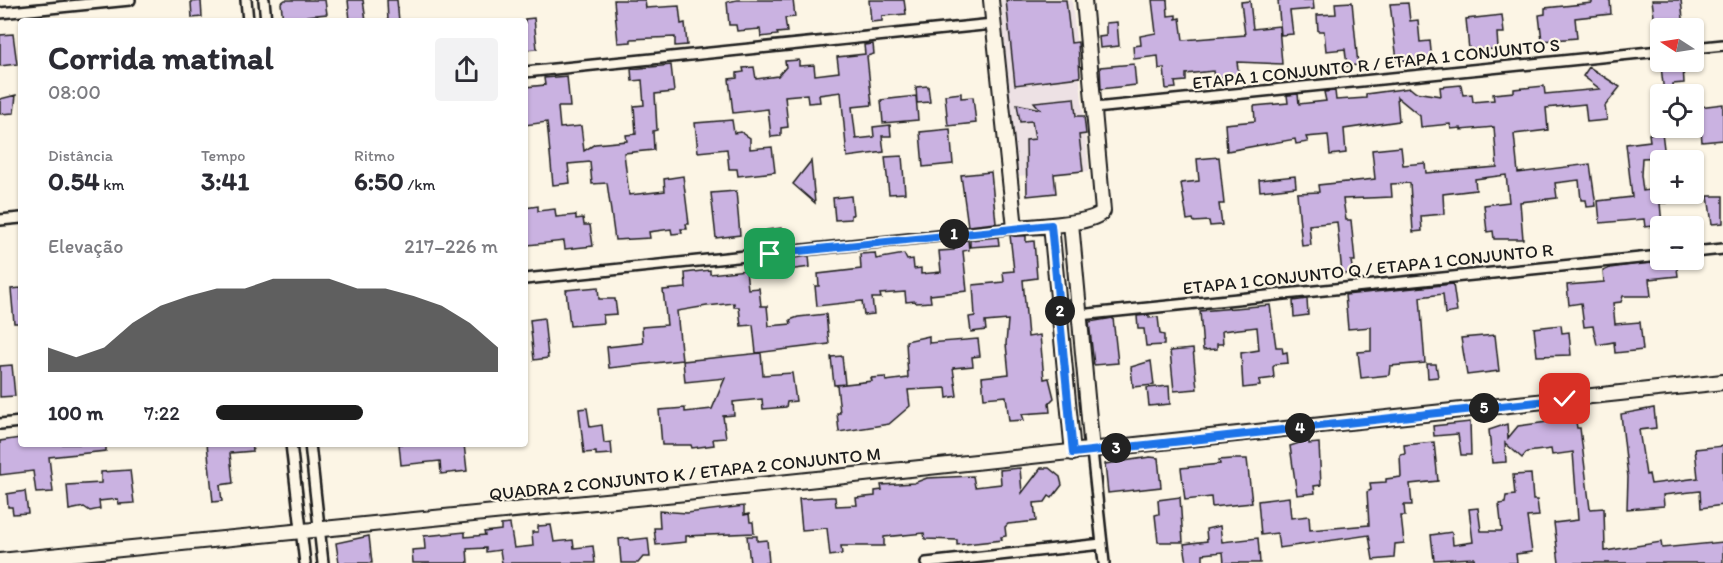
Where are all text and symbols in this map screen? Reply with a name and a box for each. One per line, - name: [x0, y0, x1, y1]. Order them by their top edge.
- north arrow: [1650, 18, 1704, 72]
- map controls: [1650, 18, 1704, 270]
- street label: ETAPA 1 CONJUNTO R / ETAPA 1 CONJUNTO S: [1191, 34, 1561, 94]
- text: Corrida matinal: [48, 38, 274, 77]
- button: share: [435, 38, 498, 101]
- text: 08:00: [48, 80, 101, 104]
- button: locate: [1650, 84, 1704, 138]
- text: Distância: [48, 146, 113, 165]
- text: Tempo: [201, 146, 246, 165]
- text: Ritmo: [354, 146, 395, 165]
- button: +: [1650, 150, 1704, 204]
- text: 0.54: [48, 165, 100, 197]
- text: 3:41: [201, 165, 249, 197]
- text: 6:50: [354, 165, 404, 197]
- text: km: [100, 175, 124, 194]
- text: /km: [404, 175, 435, 194]
- button: −: [1650, 216, 1704, 270]
- pin: 1: [939, 219, 969, 249]
- text: 1: [950, 224, 958, 243]
- pin: [744, 228, 795, 279]
- text: Elevação: [48, 234, 123, 258]
- text: 217–226 m: [404, 234, 498, 258]
- icon: arrive: [753, 237, 786, 270]
- street label: ETAPA 1 CONJUNTO Q / ETAPA 1 CONJUNTO R: [1182, 239, 1554, 299]
- pin: 2: [1045, 296, 1075, 326]
- text: 2: [1056, 301, 1064, 320]
- pin: [1539, 373, 1590, 424]
- icon: check: [1548, 382, 1581, 415]
- pin: 5: [1469, 393, 1499, 423]
- text: 5: [1480, 398, 1488, 417]
- text: 100 m: [48, 401, 103, 425]
- text: 7:22: [144, 401, 180, 425]
- pin: 4: [1285, 413, 1315, 443]
- text: 4: [1295, 418, 1305, 437]
- pin: 3: [1101, 433, 1131, 463]
- text: 3: [1112, 438, 1120, 457]
- street label: QUADRA 2 CONJUNTO K / ETAPA 2 CONJUNTO M: [488, 442, 882, 506]

